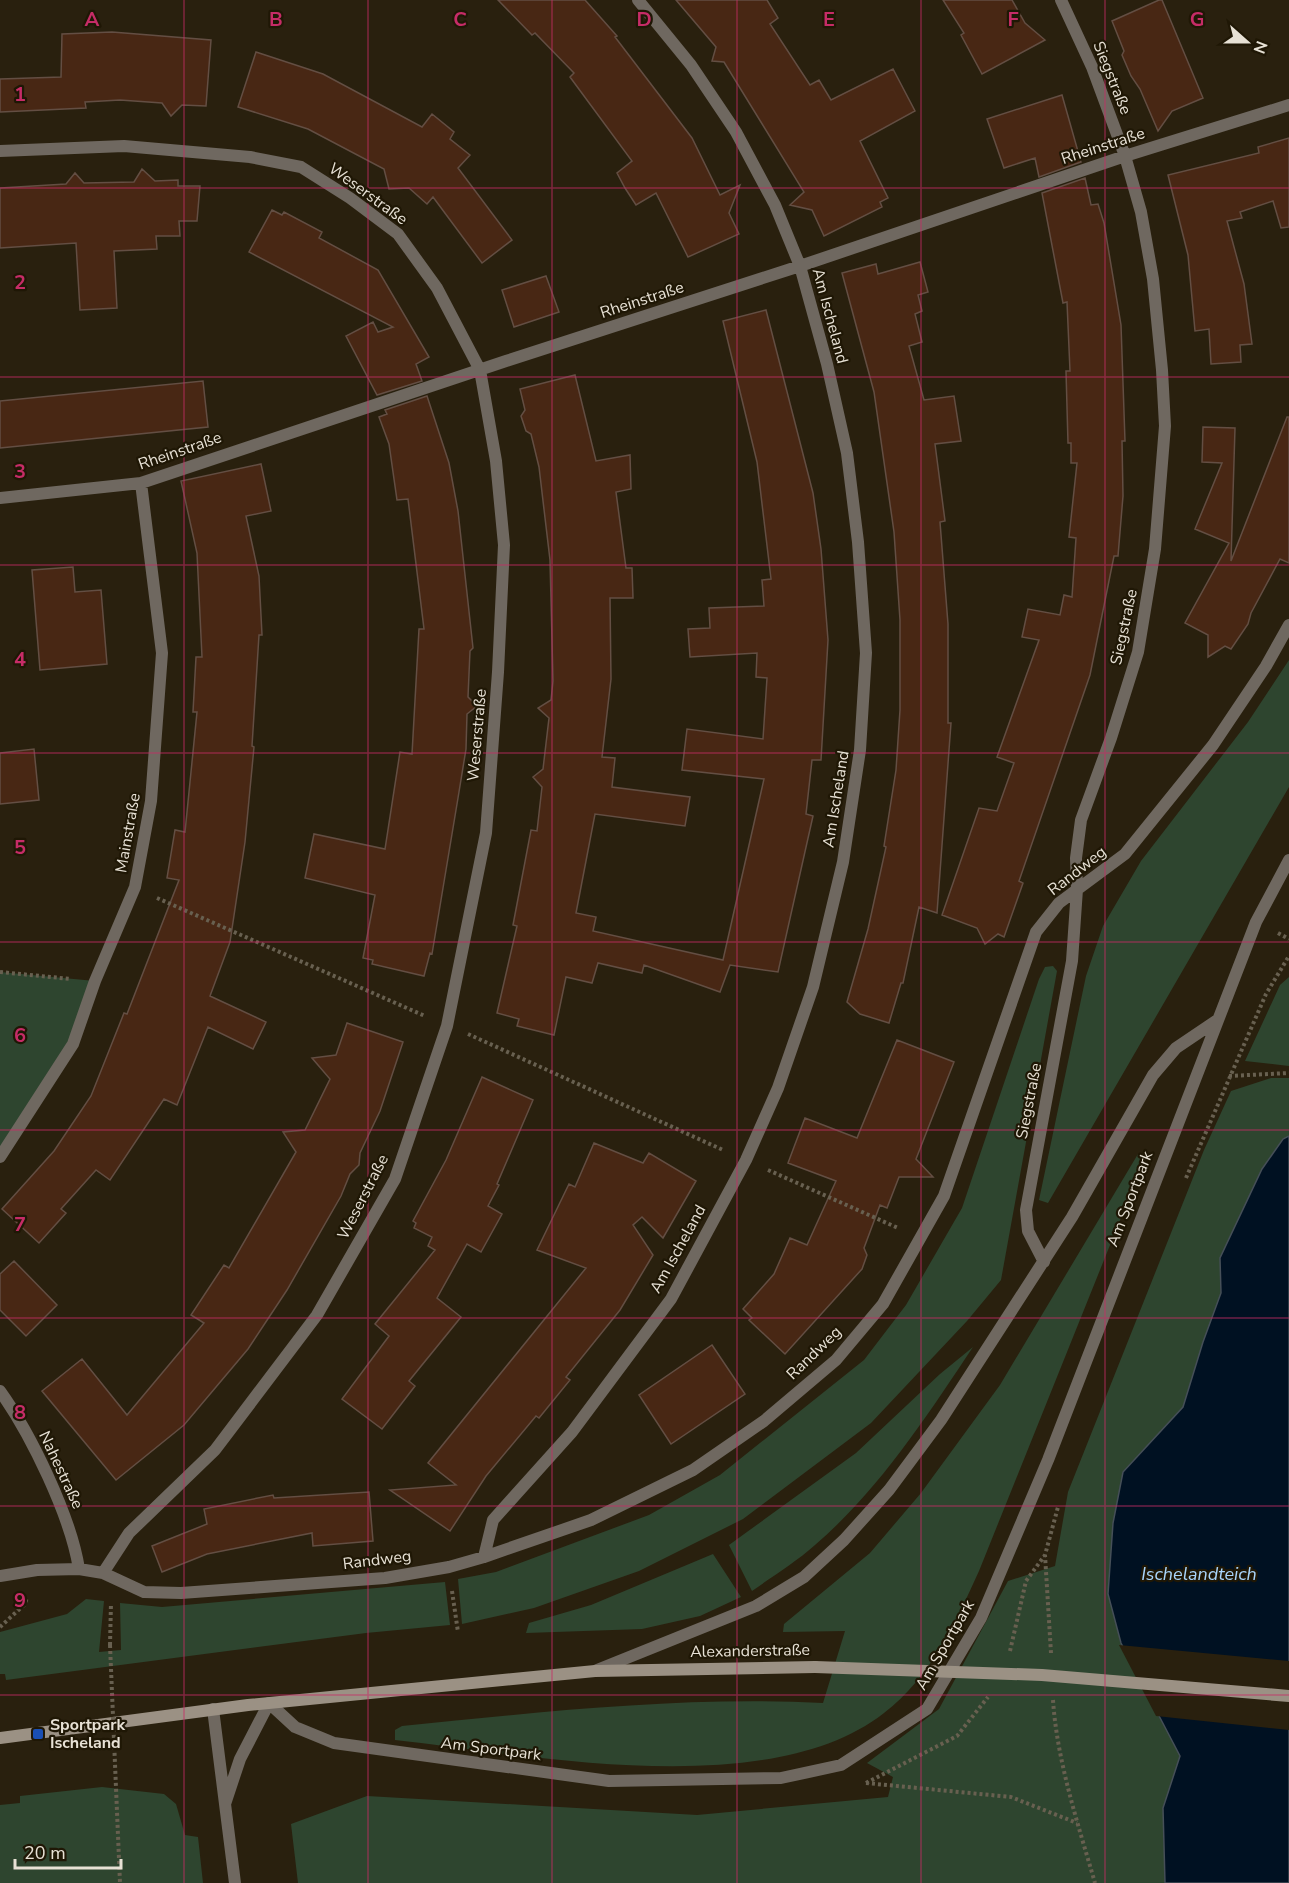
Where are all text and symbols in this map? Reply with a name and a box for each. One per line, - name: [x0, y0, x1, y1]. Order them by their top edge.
- text: A: [85, 6, 100, 33]
- text: B: [269, 6, 283, 33]
- text: C: [453, 6, 467, 33]
- text: D: [636, 6, 652, 33]
- text: E: [823, 6, 835, 33]
- text: F: [1007, 6, 1019, 33]
- text: G: [1190, 6, 1204, 33]
- north arrow: [1217, 12, 1277, 72]
- text: N: [1248, 37, 1272, 57]
- street label: Siegstraße: [1087, 38, 1137, 118]
- text: 1: [14, 81, 26, 108]
- street label: Rheinstraße: [1058, 122, 1148, 170]
- street label: Weserstraße: [324, 158, 412, 230]
- street label: Am Ischeland: [807, 266, 853, 366]
- text: 2: [14, 269, 26, 296]
- street label: Rheinstraße: [597, 276, 687, 324]
- street label: Rheinstraße: [135, 426, 225, 476]
- text: 3: [14, 458, 26, 485]
- street label: Siegstraße: [1105, 587, 1143, 667]
- text: 4: [14, 646, 26, 673]
- street label: Weserstraße: [462, 688, 492, 782]
- street label: Am Ischeland: [817, 749, 855, 849]
- street label: Mainstraße: [110, 791, 146, 875]
- text: 5: [14, 834, 26, 861]
- street label: Randweg: [1043, 841, 1111, 901]
- text: 6: [14, 1022, 26, 1049]
- street label: Siegstraße: [1011, 1061, 1047, 1141]
- street label: Am Sportpark: [1102, 1147, 1159, 1250]
- street label: Weserstraße: [332, 1151, 394, 1243]
- street label: Am Ischeland: [645, 1201, 711, 1297]
- text: 7: [14, 1211, 26, 1238]
- street label: Randweg: [782, 1321, 846, 1385]
- text: 8: [14, 1399, 26, 1426]
- street label: Nahestraße: [33, 1427, 89, 1513]
- street label: Randweg: [342, 1545, 412, 1575]
- water label: Ischelandteich: [1141, 1562, 1257, 1586]
- text: 9: [14, 1587, 26, 1614]
- street label: Am Sportpark: [910, 1595, 980, 1694]
- street label: Alexanderstraße: [690, 1639, 810, 1663]
- place label: Sportpark Ischeland: [50, 1714, 125, 1754]
- marker: Sportpark Ischeland: [31, 1727, 45, 1741]
- street label: Am Sportpark: [440, 1732, 543, 1766]
- scale bar: [15, 1832, 122, 1870]
- text: 20 m: [24, 1841, 66, 1865]

